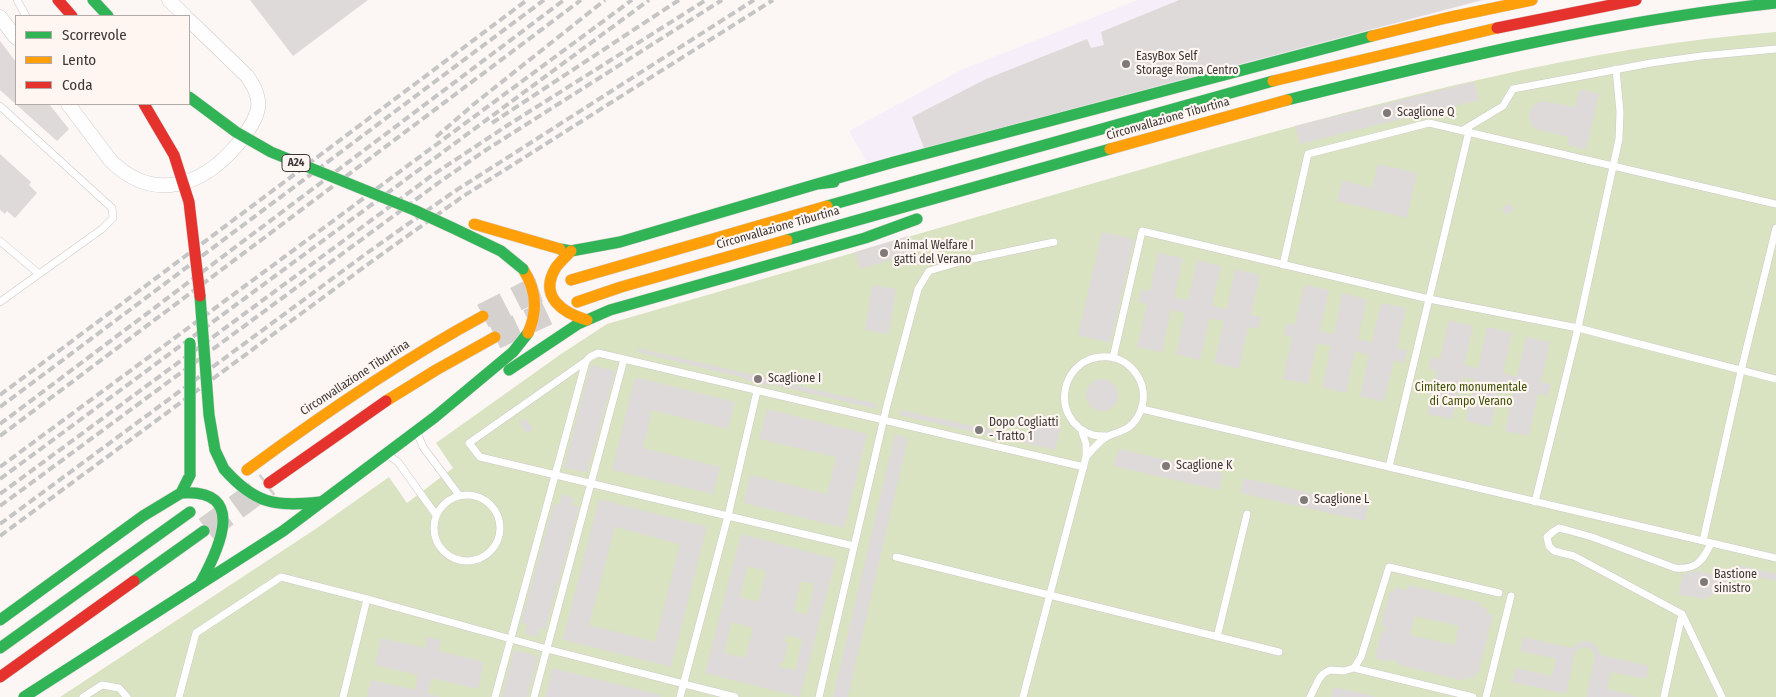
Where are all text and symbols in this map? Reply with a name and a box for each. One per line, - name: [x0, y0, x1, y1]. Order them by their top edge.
- legend: [15, 15, 190, 105]
- text: Scorrevole: [62, 26, 127, 44]
- place label: EasyBox Self Storage Roma Centro: [1136, 50, 1239, 78]
- text: Lento: [62, 51, 96, 69]
- marker: EasyBox Self Storage Roma Centro: [1120, 58, 1132, 70]
- text: Coda: [62, 76, 93, 94]
- street label: Circonvallazione Tiburtina: [1105, 95, 1231, 143]
- place label: Scaglione Q: [1397, 106, 1454, 120]
- marker: Scaglione Q: [1381, 107, 1393, 119]
- road number: A24: [282, 154, 310, 172]
- street label: Circonvallazione Tiburtina: [715, 204, 841, 252]
- place label: Animal Welfare I gatti del Verano: [894, 239, 974, 267]
- marker: Animal Welfare I gatti del Verano: [878, 247, 890, 259]
- street label: Circonvallazione Tiburtina: [298, 337, 412, 419]
- place label: Scaglione I: [768, 372, 821, 386]
- marker: Scaglione I: [752, 373, 764, 385]
- park label: Cimitero monumentale di Campo Verano: [1415, 381, 1527, 409]
- place label: Dopo Cogliatti - Tratto 1: [989, 416, 1059, 444]
- marker: Dopo Cogliatti - Tratto 1: [973, 424, 985, 436]
- place label: Scaglione K: [1176, 459, 1232, 473]
- marker: Scaglione K: [1160, 460, 1172, 472]
- place label: Scaglione L: [1314, 493, 1369, 507]
- marker: Scaglione L: [1298, 494, 1310, 506]
- place label: Bastione sinistro: [1714, 568, 1757, 596]
- marker: Bastione sinistro: [1698, 576, 1710, 588]

